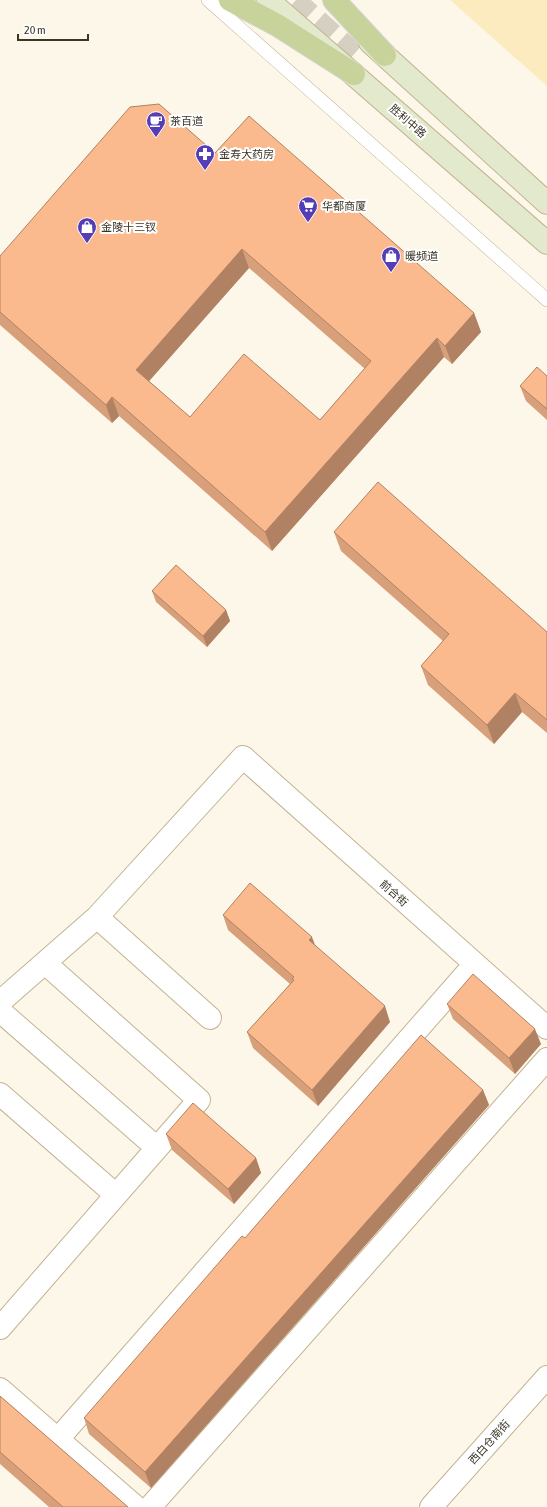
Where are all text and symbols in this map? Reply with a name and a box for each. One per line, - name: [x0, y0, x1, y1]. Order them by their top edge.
- scale bar: [18, 16, 88, 42]
- text: 20 m: [24, 23, 46, 37]
- street label: 胜利中路: [387, 102, 429, 140]
- cafe icon: 茶百道: [145, 110, 167, 138]
- place label: 茶百道: [170, 115, 203, 127]
- pharmacy icon: 金寿大药房: [194, 143, 216, 171]
- place label: 金寿大药房: [219, 148, 274, 160]
- supermarket icon: 华都商厦: [297, 195, 319, 223]
- place label: 华都商厦: [322, 200, 366, 212]
- shop icon: 金陵十三钗: [76, 216, 98, 244]
- place label: 金陵十三钗: [101, 221, 156, 233]
- shop icon: 暖频道: [380, 245, 402, 273]
- place label: 暖频道: [405, 250, 438, 262]
- street label: 前合街: [378, 878, 410, 908]
- street label: 西白仓南街: [466, 1418, 512, 1466]

